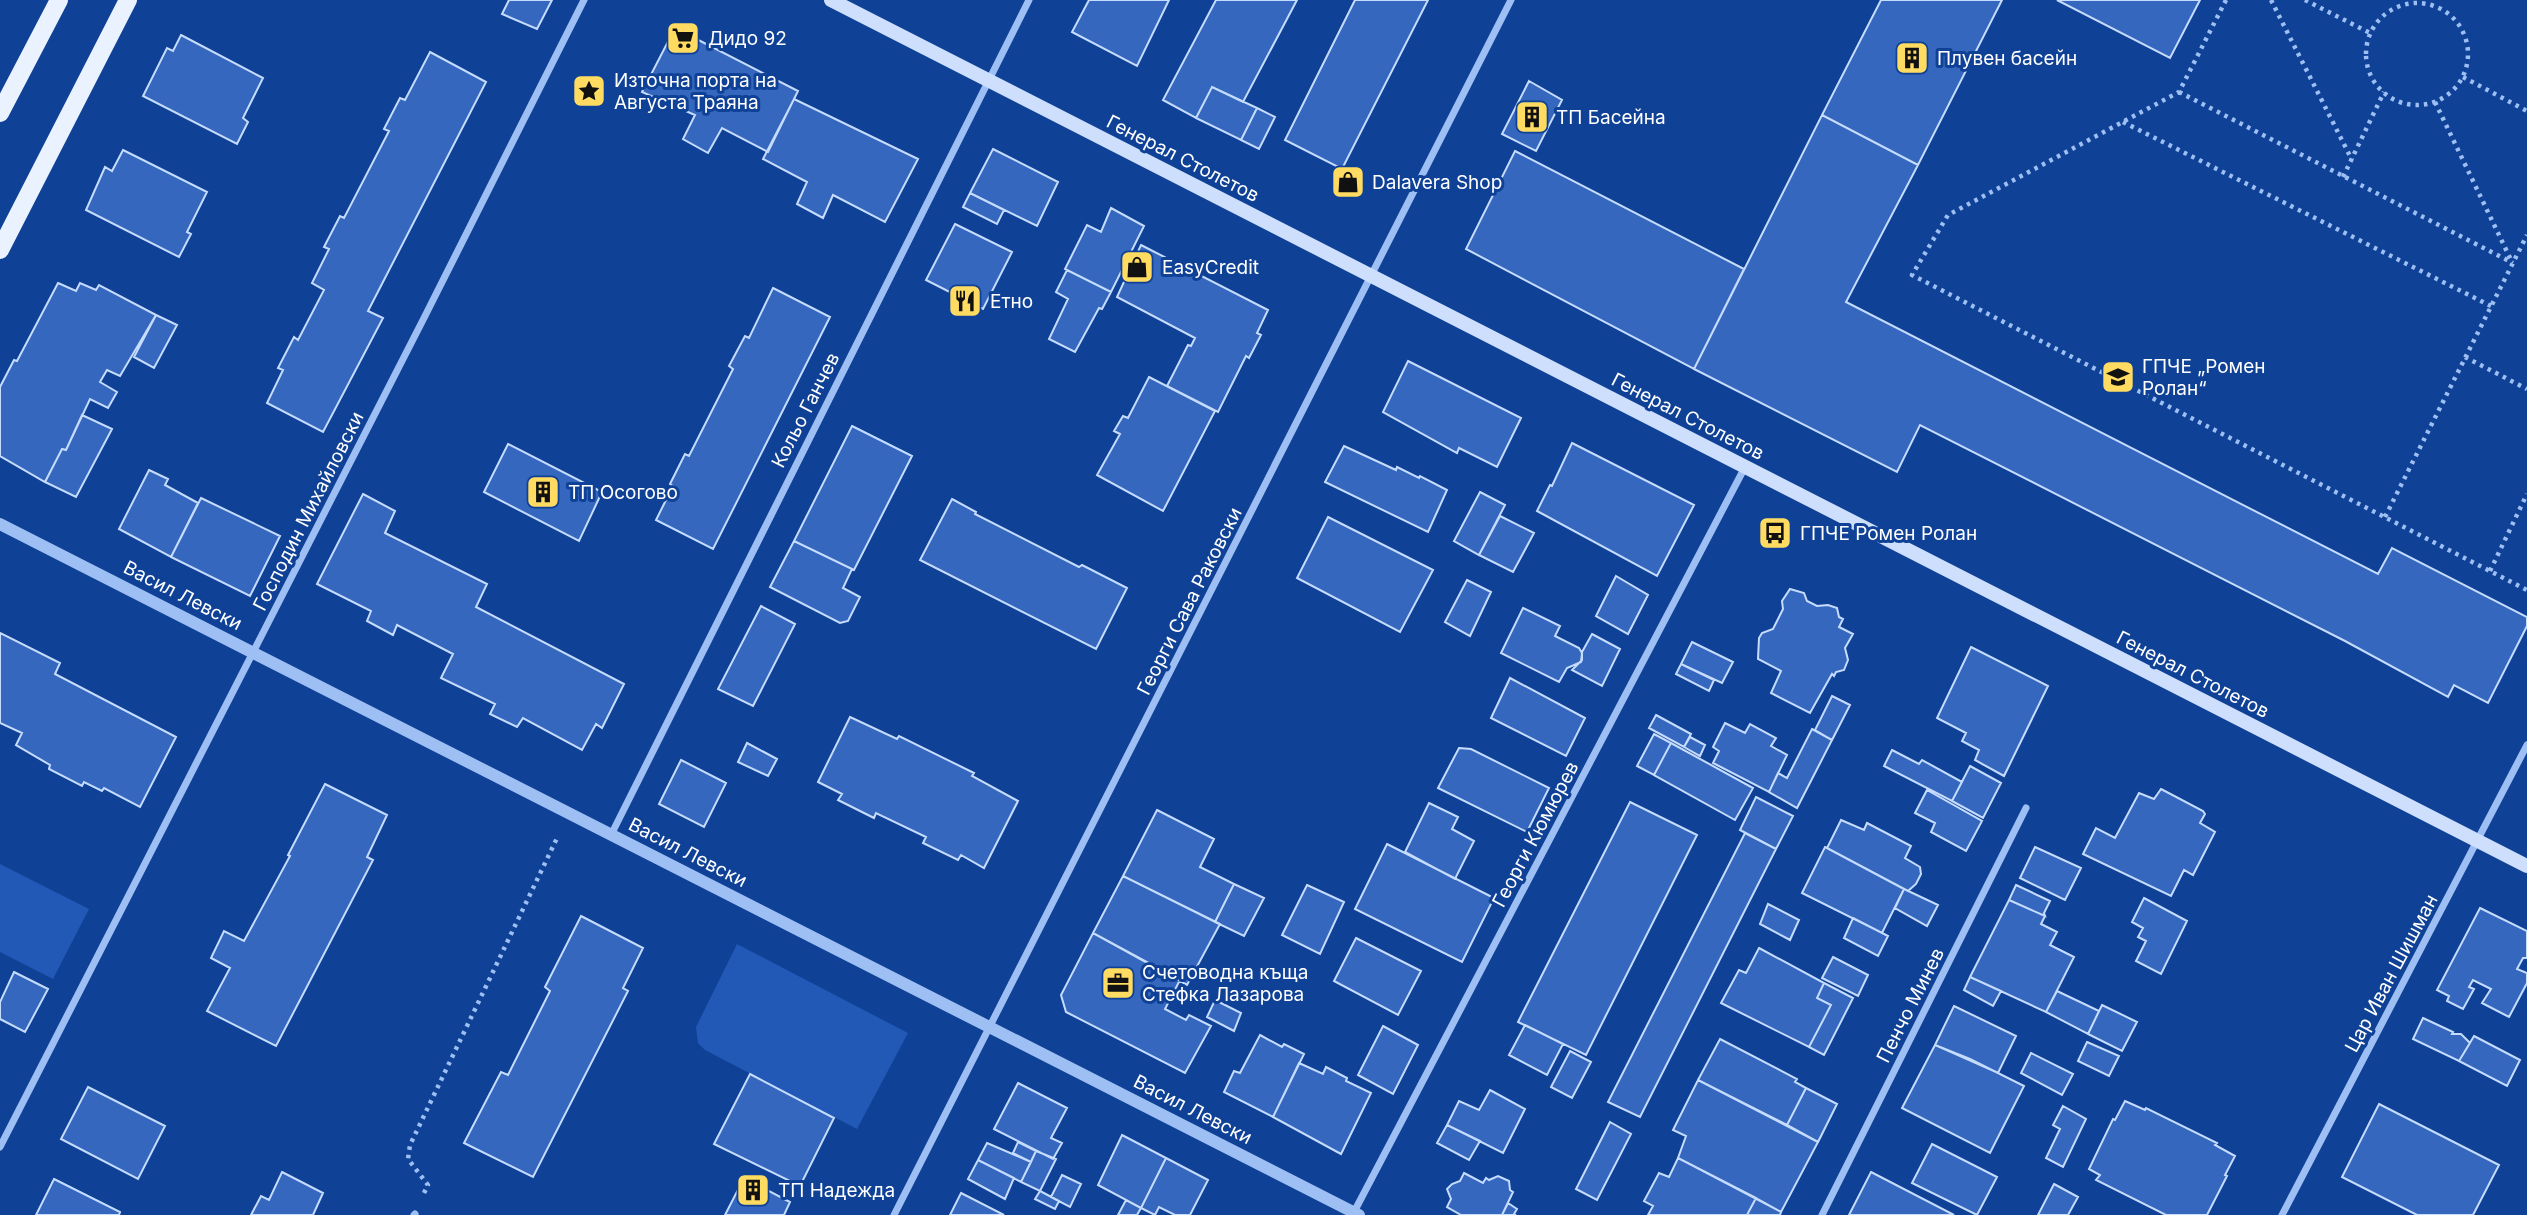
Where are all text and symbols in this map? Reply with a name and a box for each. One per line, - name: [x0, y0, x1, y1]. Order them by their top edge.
- supermarket icon: Дидо 92: [664, 19, 702, 57]
- place label: Дидо 92: [708, 27, 787, 50]
- building icon: Плувен басейн: [1893, 39, 1931, 77]
- place label: Плувен басейн: [1937, 47, 2077, 70]
- place label: Източна порта на Августа Траяна: [614, 69, 777, 114]
- place icon: Източна порта на Августа Траяна: [570, 72, 608, 110]
- building icon: ТП Басейна: [1513, 98, 1551, 136]
- place label: ТП Басейна: [1556, 106, 1666, 129]
- street label: Генерал Столетов: [1103, 110, 1263, 207]
- shop icon: Dalavera Shop: [1329, 163, 1367, 201]
- place label: Dalavera Shop: [1372, 171, 1502, 194]
- shop icon: EasyCredit: [1118, 248, 1156, 286]
- place label: EasyCredit: [1162, 256, 1259, 279]
- restaurant icon: Етно: [946, 282, 984, 320]
- place label: Етно: [990, 290, 1033, 313]
- street label: Кольо Ганчев: [767, 349, 844, 472]
- place label: ГПЧЕ „Ромен Ролан“: [2142, 355, 2266, 400]
- school or university icon: ГПЧЕ „Ромен Ролан“: [2099, 358, 2137, 396]
- street label: Генерал Столетов: [1608, 368, 1768, 465]
- street label: Господин Михайловски: [248, 408, 369, 615]
- building icon: ТП Осогово: [524, 473, 562, 511]
- place label: ТП Осогово: [568, 481, 678, 504]
- street label: Георги Сава Раковски: [1132, 504, 1247, 699]
- bus stop icon: ГПЧЕ Ромен Ролан: [1756, 514, 1794, 552]
- place label: ГПЧЕ Ромен Ролан: [1800, 522, 1977, 545]
- street label: Васил Левски: [120, 556, 246, 635]
- street label: Генерал Столетов: [2113, 626, 2273, 723]
- street label: Георги Кюмюрев: [1487, 757, 1584, 911]
- street label: Васил Левски: [625, 813, 751, 892]
- street label: Цар Иван Шишман: [2340, 890, 2443, 1056]
- street label: Пенчо Минев: [1872, 944, 1949, 1066]
- place label: Счетоводна къща Стефка Лазарова: [1142, 961, 1308, 1006]
- office icon: Счетоводна къща Стефка Лазарова: [1099, 964, 1137, 1002]
- street label: Васил Левски: [1130, 1070, 1256, 1149]
- building icon: ТП Надежда: [734, 1171, 772, 1209]
- place label: ТП Надежда: [778, 1179, 895, 1202]

